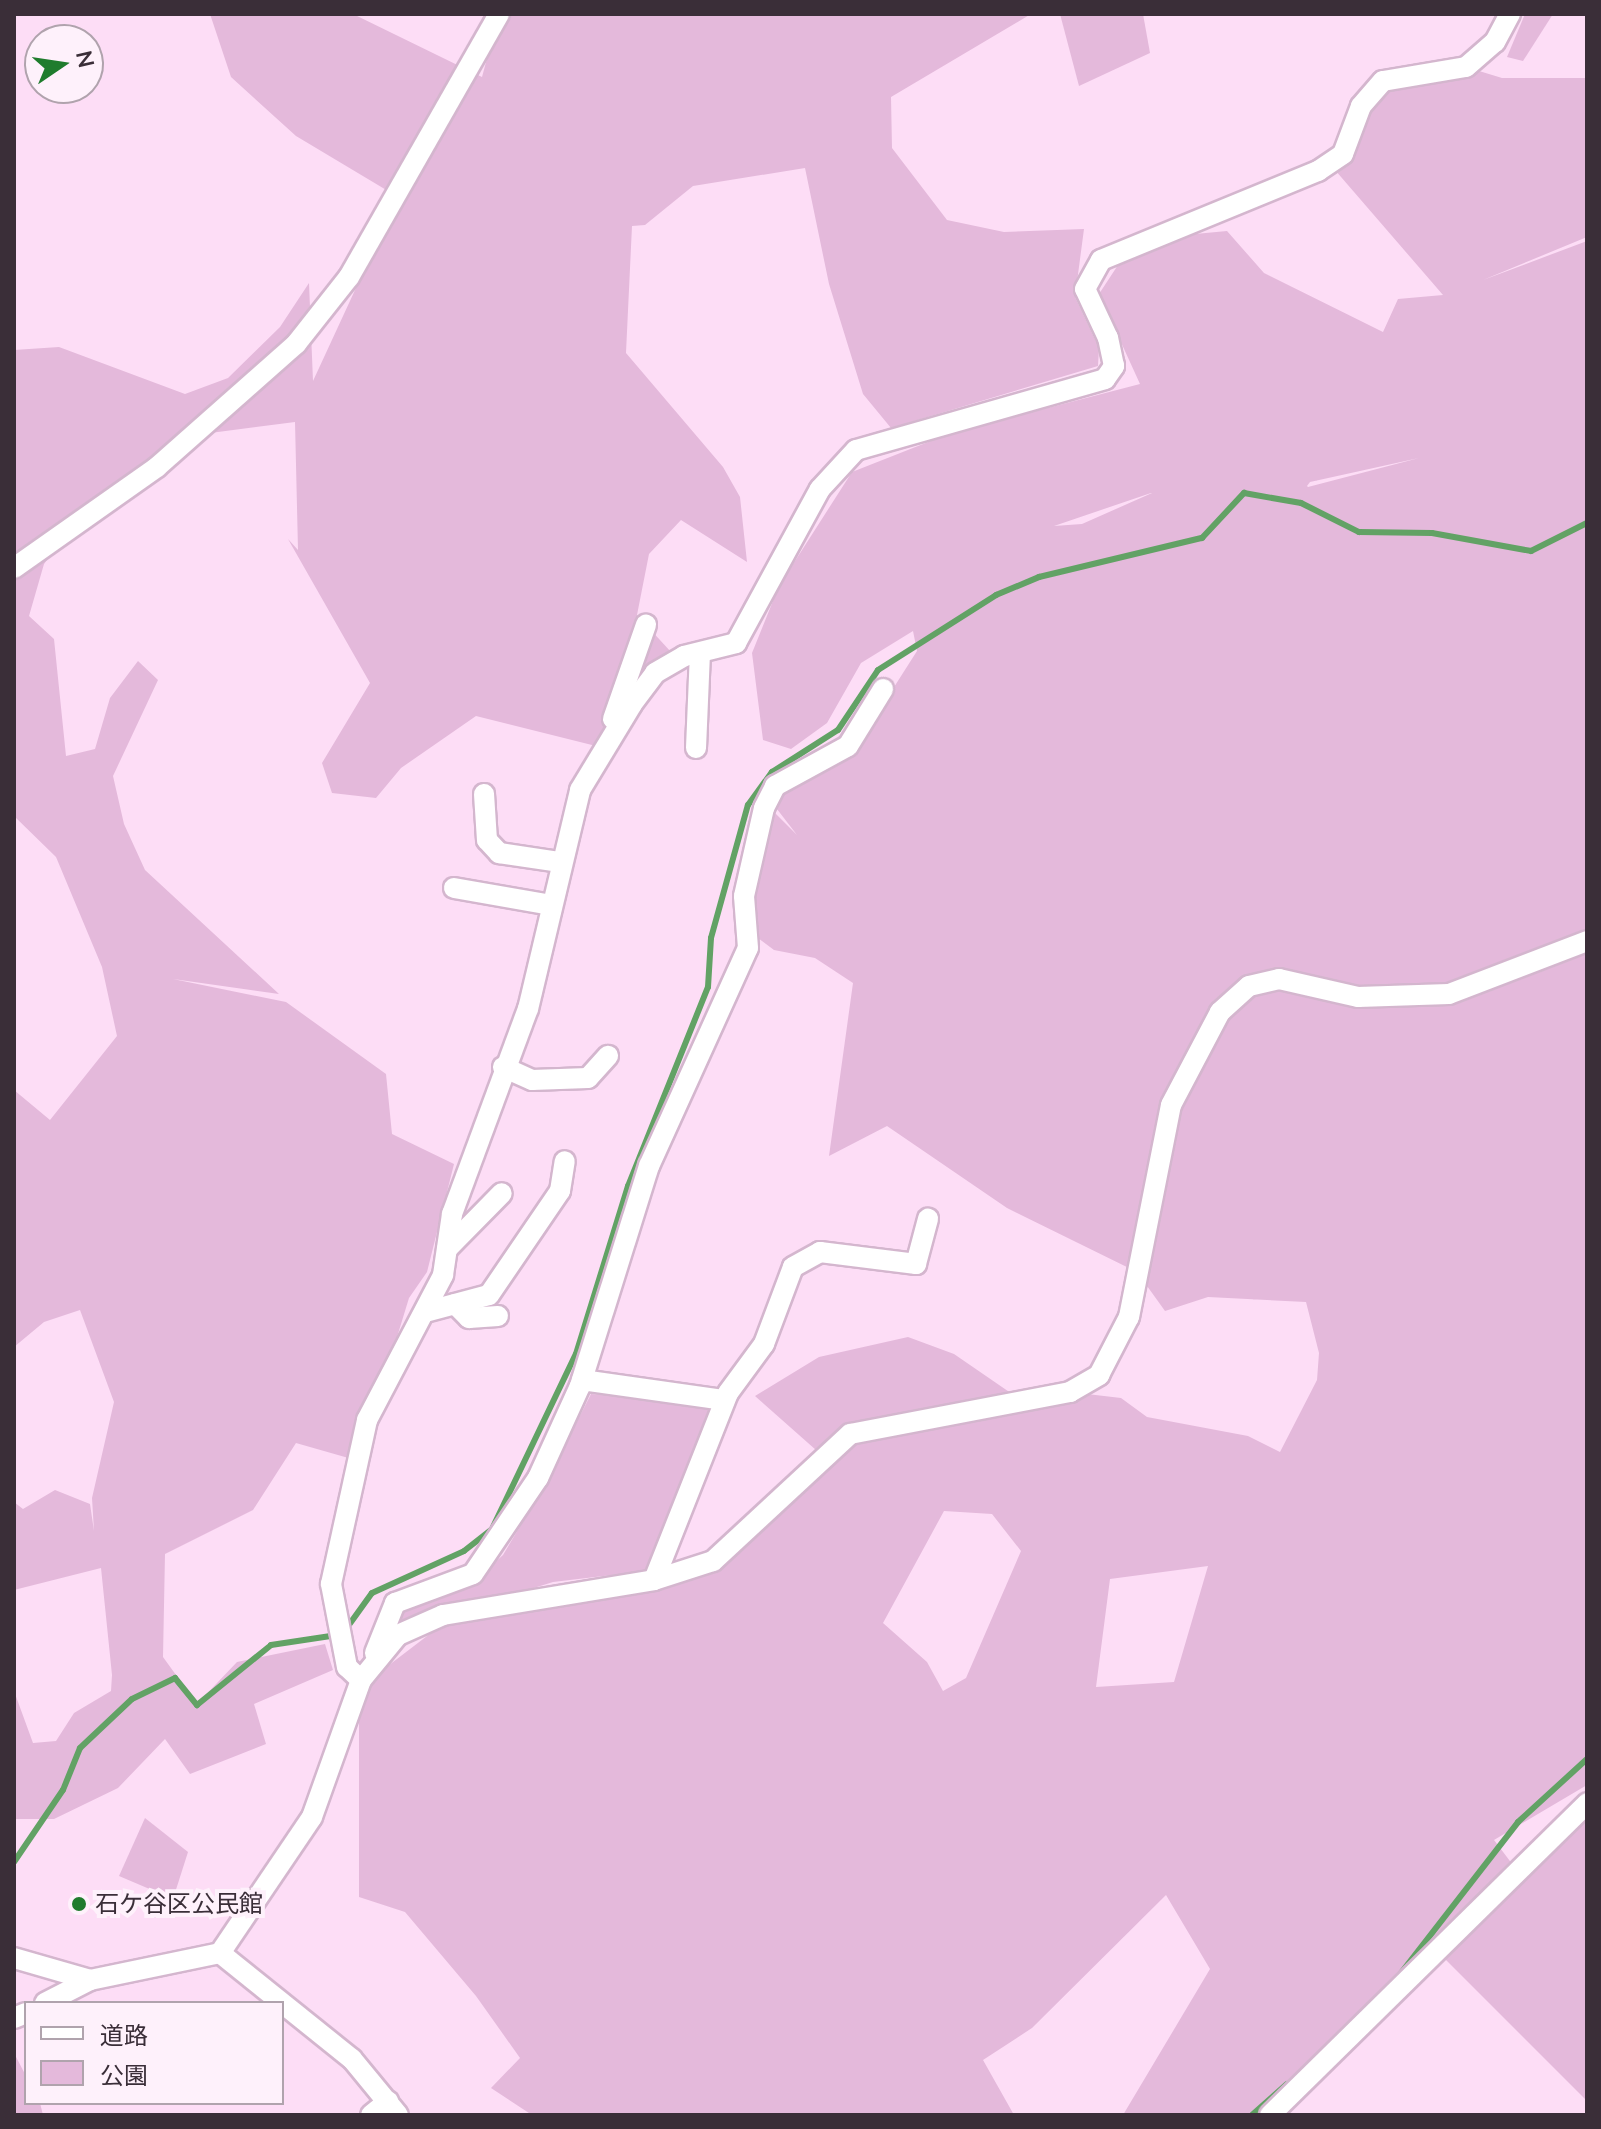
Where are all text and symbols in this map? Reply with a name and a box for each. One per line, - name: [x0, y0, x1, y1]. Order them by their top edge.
- north arrow: [24, 24, 104, 104]
- text: N: [70, 48, 101, 70]
- place label: 石ケ谷区公民館: [95, 1890, 263, 1918]
- marker: 石ケ谷区公民館: [70, 1895, 88, 1913]
- legend: [24, 2001, 284, 2105]
- text: 道路: [100, 2020, 148, 2050]
- text: 公園: [100, 2060, 148, 2090]

